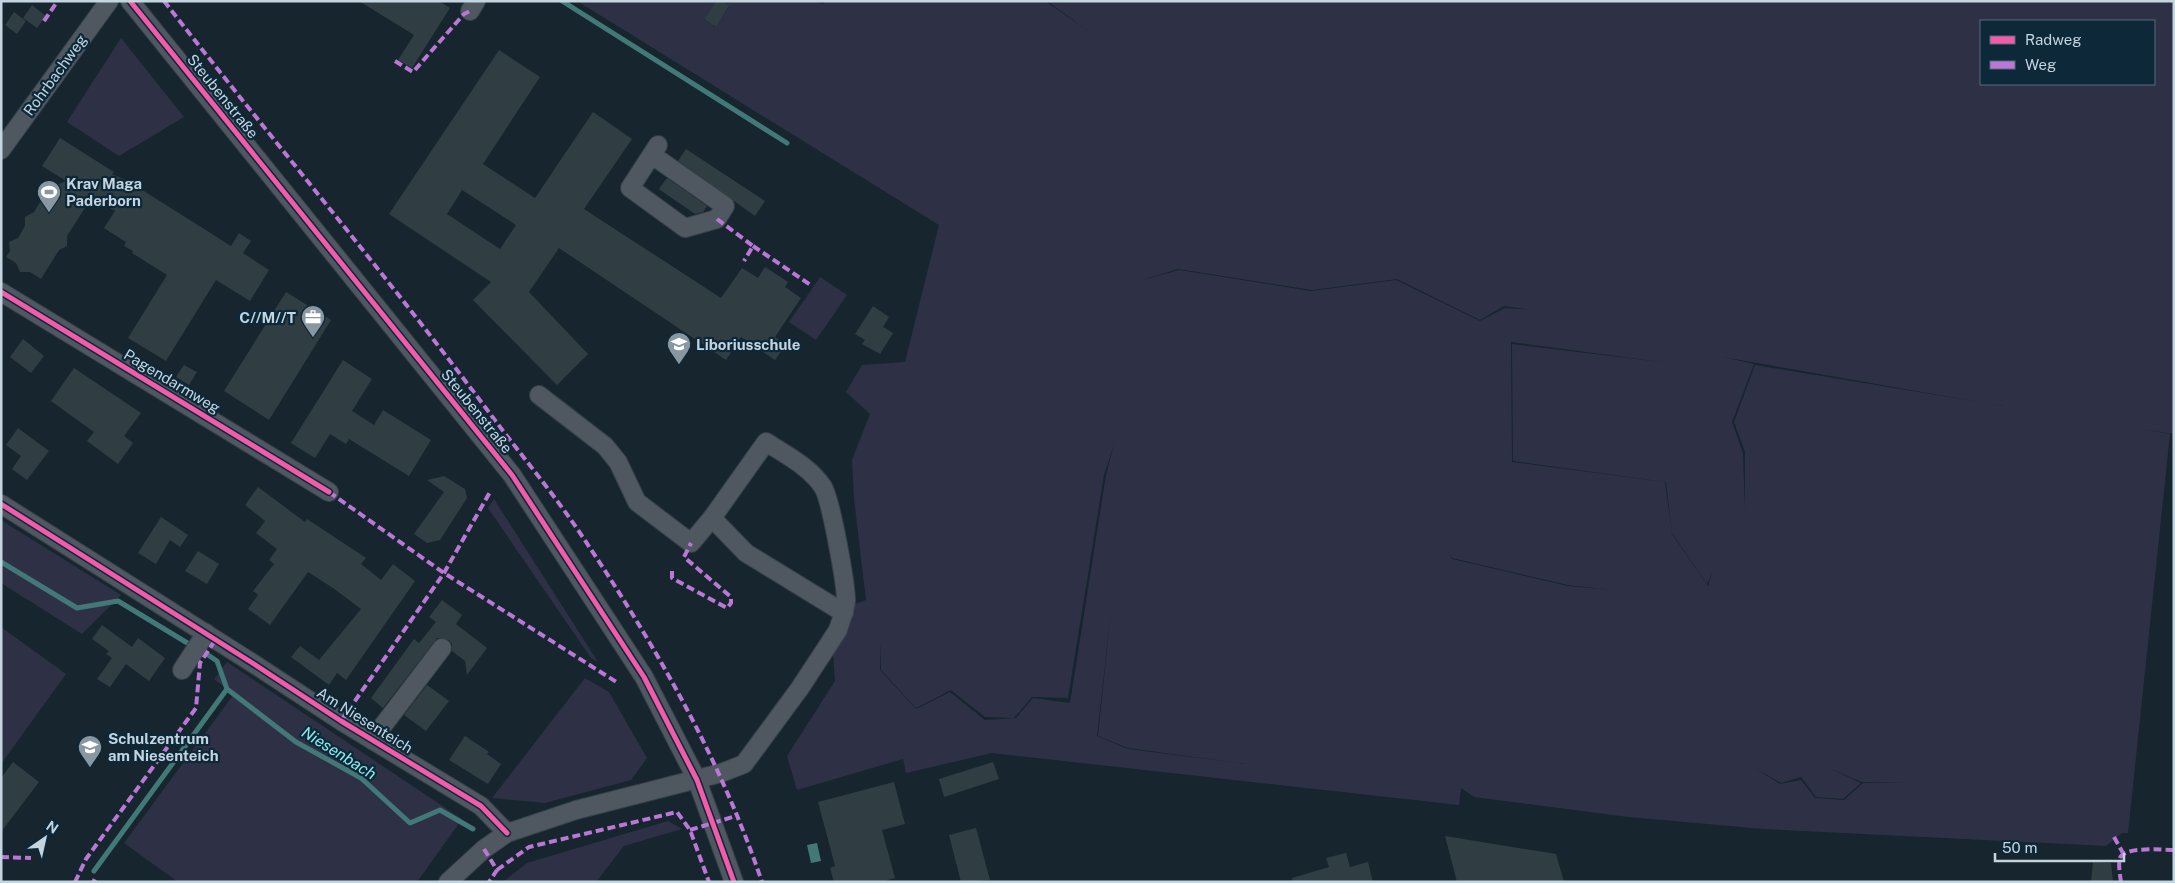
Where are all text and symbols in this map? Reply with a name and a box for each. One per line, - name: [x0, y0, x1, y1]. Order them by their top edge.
- legend: [1980, 20, 2155, 85]
- street label: Rohrbachweg: [20, 31, 90, 119]
- text: Radweg: [2025, 31, 2082, 48]
- street label: Steubenstraße: [184, 51, 262, 141]
- text: Weg: [2025, 56, 2056, 73]
- place label: Krav Maga Paderborn: [66, 175, 142, 209]
- sports icon: Krav Maga Paderborn: [36, 179, 62, 213]
- office icon: C//M//T: [300, 304, 326, 338]
- place label: C//M//T: [239, 309, 296, 326]
- school or university icon: Liboriusschule: [666, 331, 692, 365]
- place label: Liboriusschule: [696, 336, 801, 353]
- street label: Pagendarmweg: [121, 346, 223, 416]
- street label: Steubenstraße: [438, 366, 516, 456]
- street label: Am Niesenteich: [314, 684, 416, 756]
- water label: Niesenbach: [298, 723, 380, 783]
- place label: Schulzentrum am Niesenteich: [108, 730, 219, 764]
- school or university icon: Schulzentrum am Niesenteich: [77, 734, 103, 768]
- north arrow: [20, 813, 70, 863]
- text: N: [43, 818, 61, 837]
- scale bar: [1995, 830, 2124, 862]
- text: 50 m: [2002, 839, 2037, 856]

